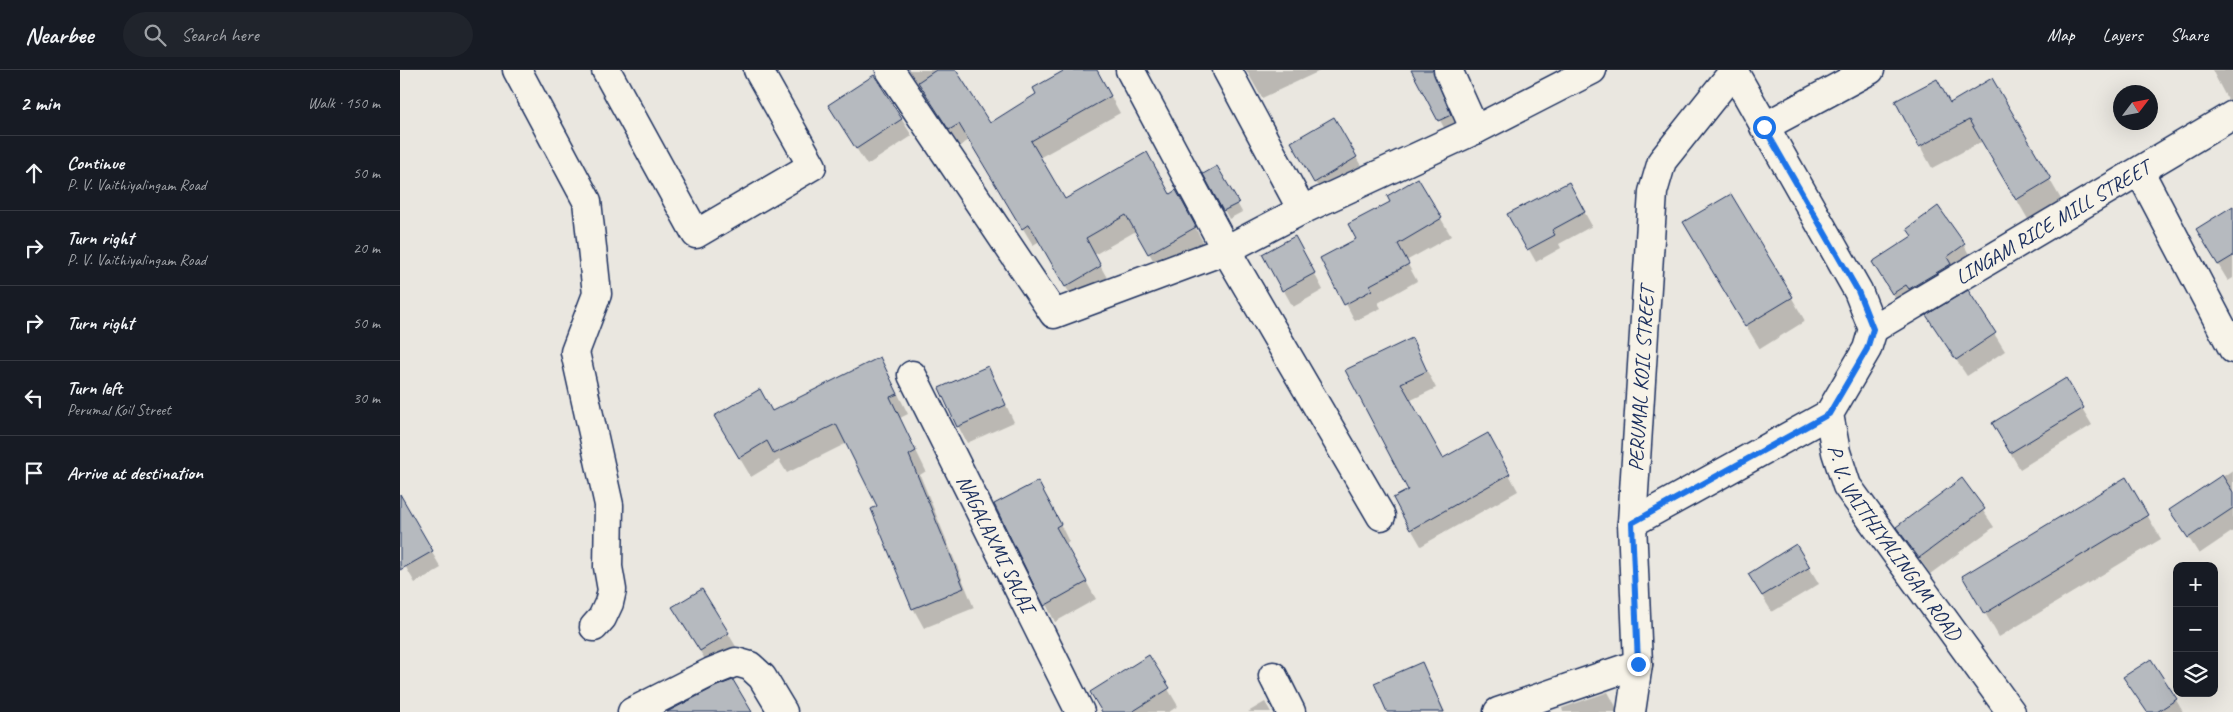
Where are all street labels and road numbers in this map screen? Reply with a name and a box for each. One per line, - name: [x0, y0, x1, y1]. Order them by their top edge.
- street label: LINGAM RICE MILL STREET: [1950, 152, 2159, 290]
- street label: PERUMAL KOIL STREET: [1622, 281, 1660, 472]
- street label: P. V. VAITHIYALINGAM ROAD: [1822, 443, 1969, 647]
- street label: NAGALAXMI SALAI: [951, 471, 1043, 620]

